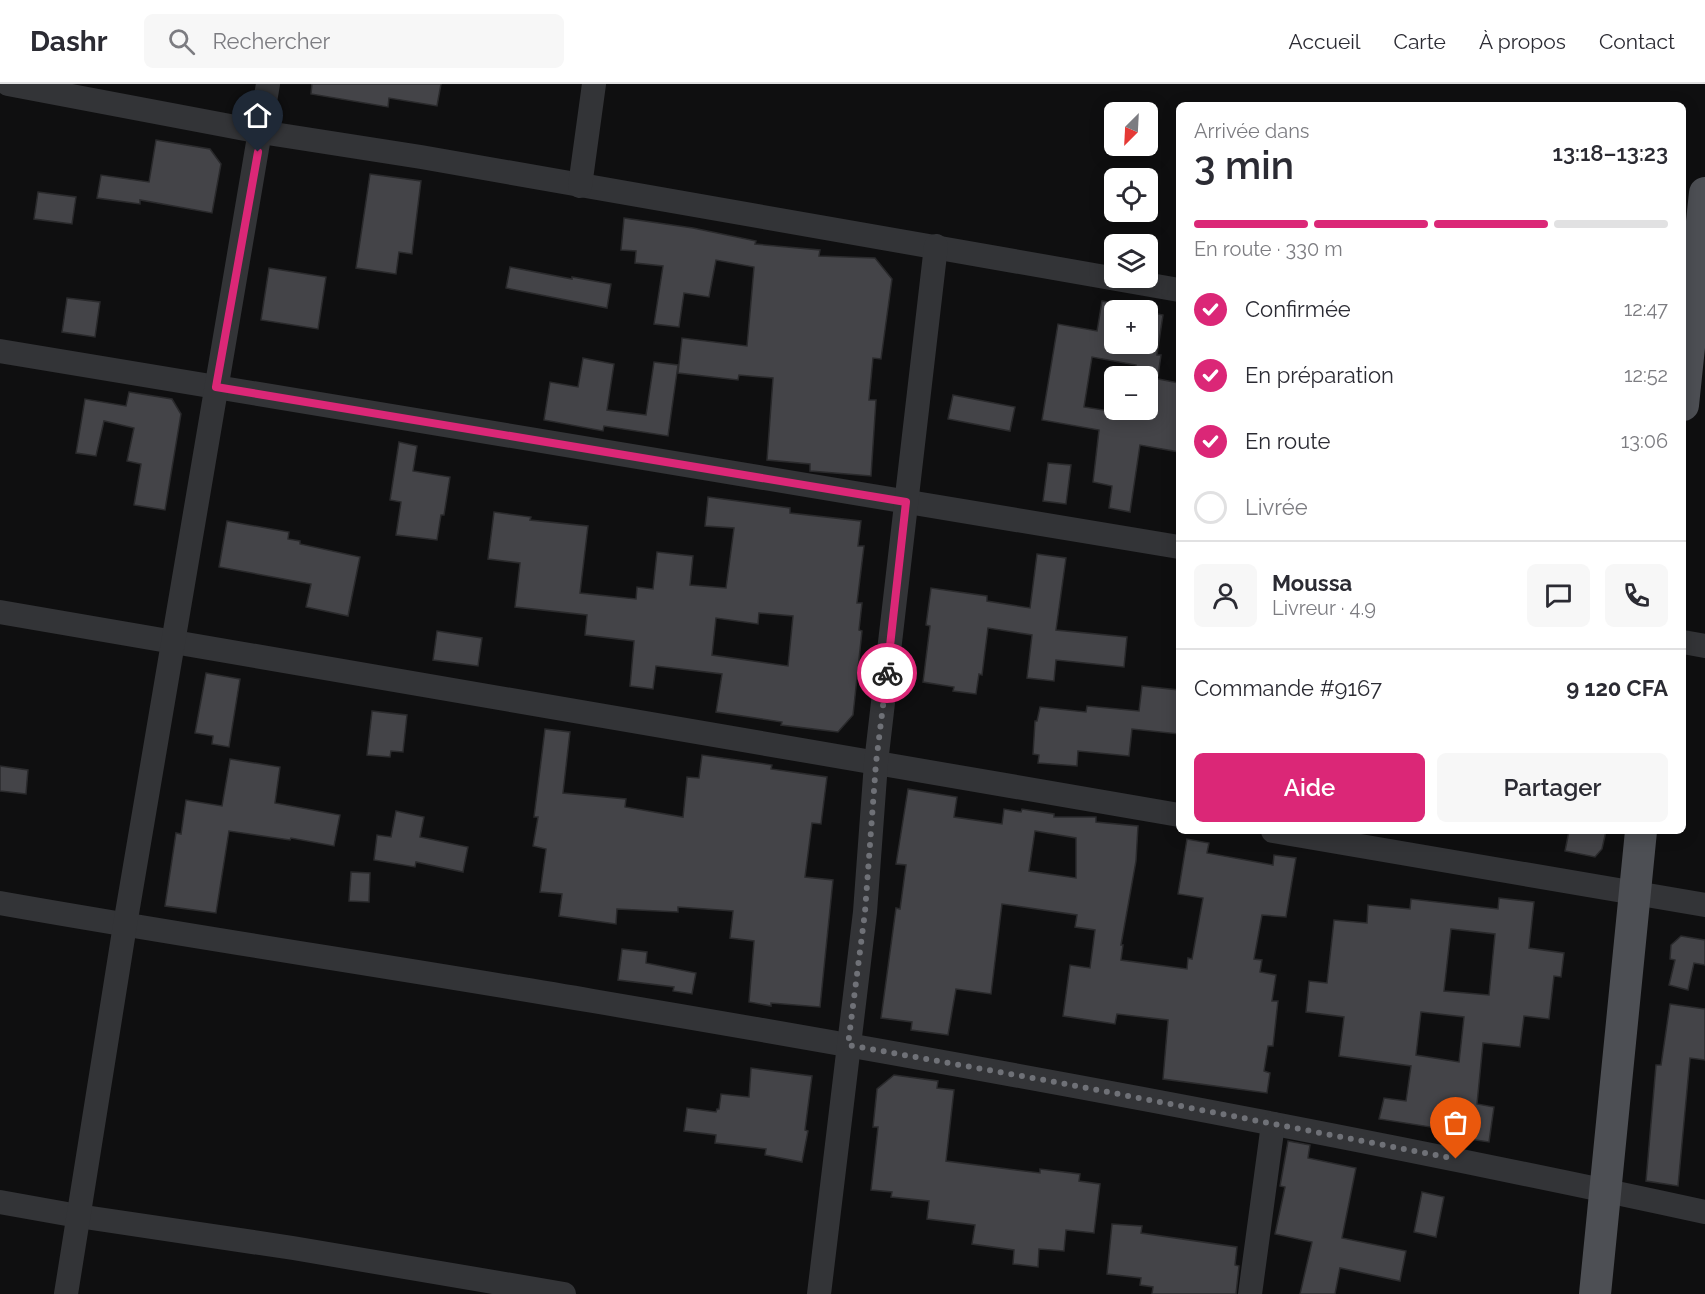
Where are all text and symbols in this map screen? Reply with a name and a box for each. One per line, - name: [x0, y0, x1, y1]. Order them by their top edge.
- search box: [144, 14, 564, 68]
- text: Dashr: [30, 25, 108, 58]
- icon: search: [165, 25, 198, 58]
- text: Rechercher: [213, 28, 330, 54]
- text: Accueil: [1289, 29, 1361, 54]
- text: Carte: [1394, 29, 1446, 54]
- text: À propos: [1479, 29, 1566, 54]
- text: Contact: [1599, 29, 1675, 54]
- pin: [232, 90, 283, 152]
- icon: home: [241, 99, 274, 132]
- north arrow: [1104, 102, 1158, 156]
- map controls: [1104, 102, 1158, 420]
- text: Arrivée dans: [1194, 119, 1309, 143]
- text: 13:18–13:23: [1553, 140, 1668, 166]
- text: 3 min: [1194, 142, 1294, 188]
- button: locate: [1104, 168, 1158, 222]
- button: layers: [1104, 234, 1158, 288]
- text: En route · 330 m: [1194, 237, 1343, 261]
- icon: check: [1194, 293, 1227, 326]
- text: Confirmée: [1245, 296, 1351, 322]
- text: 12:47: [1624, 297, 1668, 321]
- button: +: [1104, 300, 1158, 354]
- icon: check: [1194, 359, 1227, 392]
- text: En préparation: [1245, 362, 1394, 388]
- text: 12:52: [1624, 363, 1668, 387]
- button: −: [1104, 366, 1158, 420]
- icon: check: [1194, 425, 1227, 458]
- text: En route: [1245, 428, 1330, 454]
- text: 13:06: [1621, 429, 1668, 453]
- text: Livrée: [1245, 494, 1308, 520]
- button: person: [1194, 564, 1257, 627]
- button: chat: [1527, 564, 1590, 627]
- button: phone: [1605, 564, 1668, 627]
- text: Moussa: [1272, 570, 1352, 596]
- text: Livreur · 4.9: [1272, 596, 1376, 620]
- courier: [857, 643, 917, 703]
- icon: bike: [871, 657, 904, 690]
- text: Commande #9167: [1194, 675, 1382, 701]
- text: 9 120 CFA: [1566, 675, 1668, 701]
- button: Aide: [1194, 753, 1425, 822]
- button: Partager: [1437, 753, 1668, 822]
- pin: [1430, 1097, 1481, 1159]
- icon: bag: [1439, 1106, 1472, 1139]

